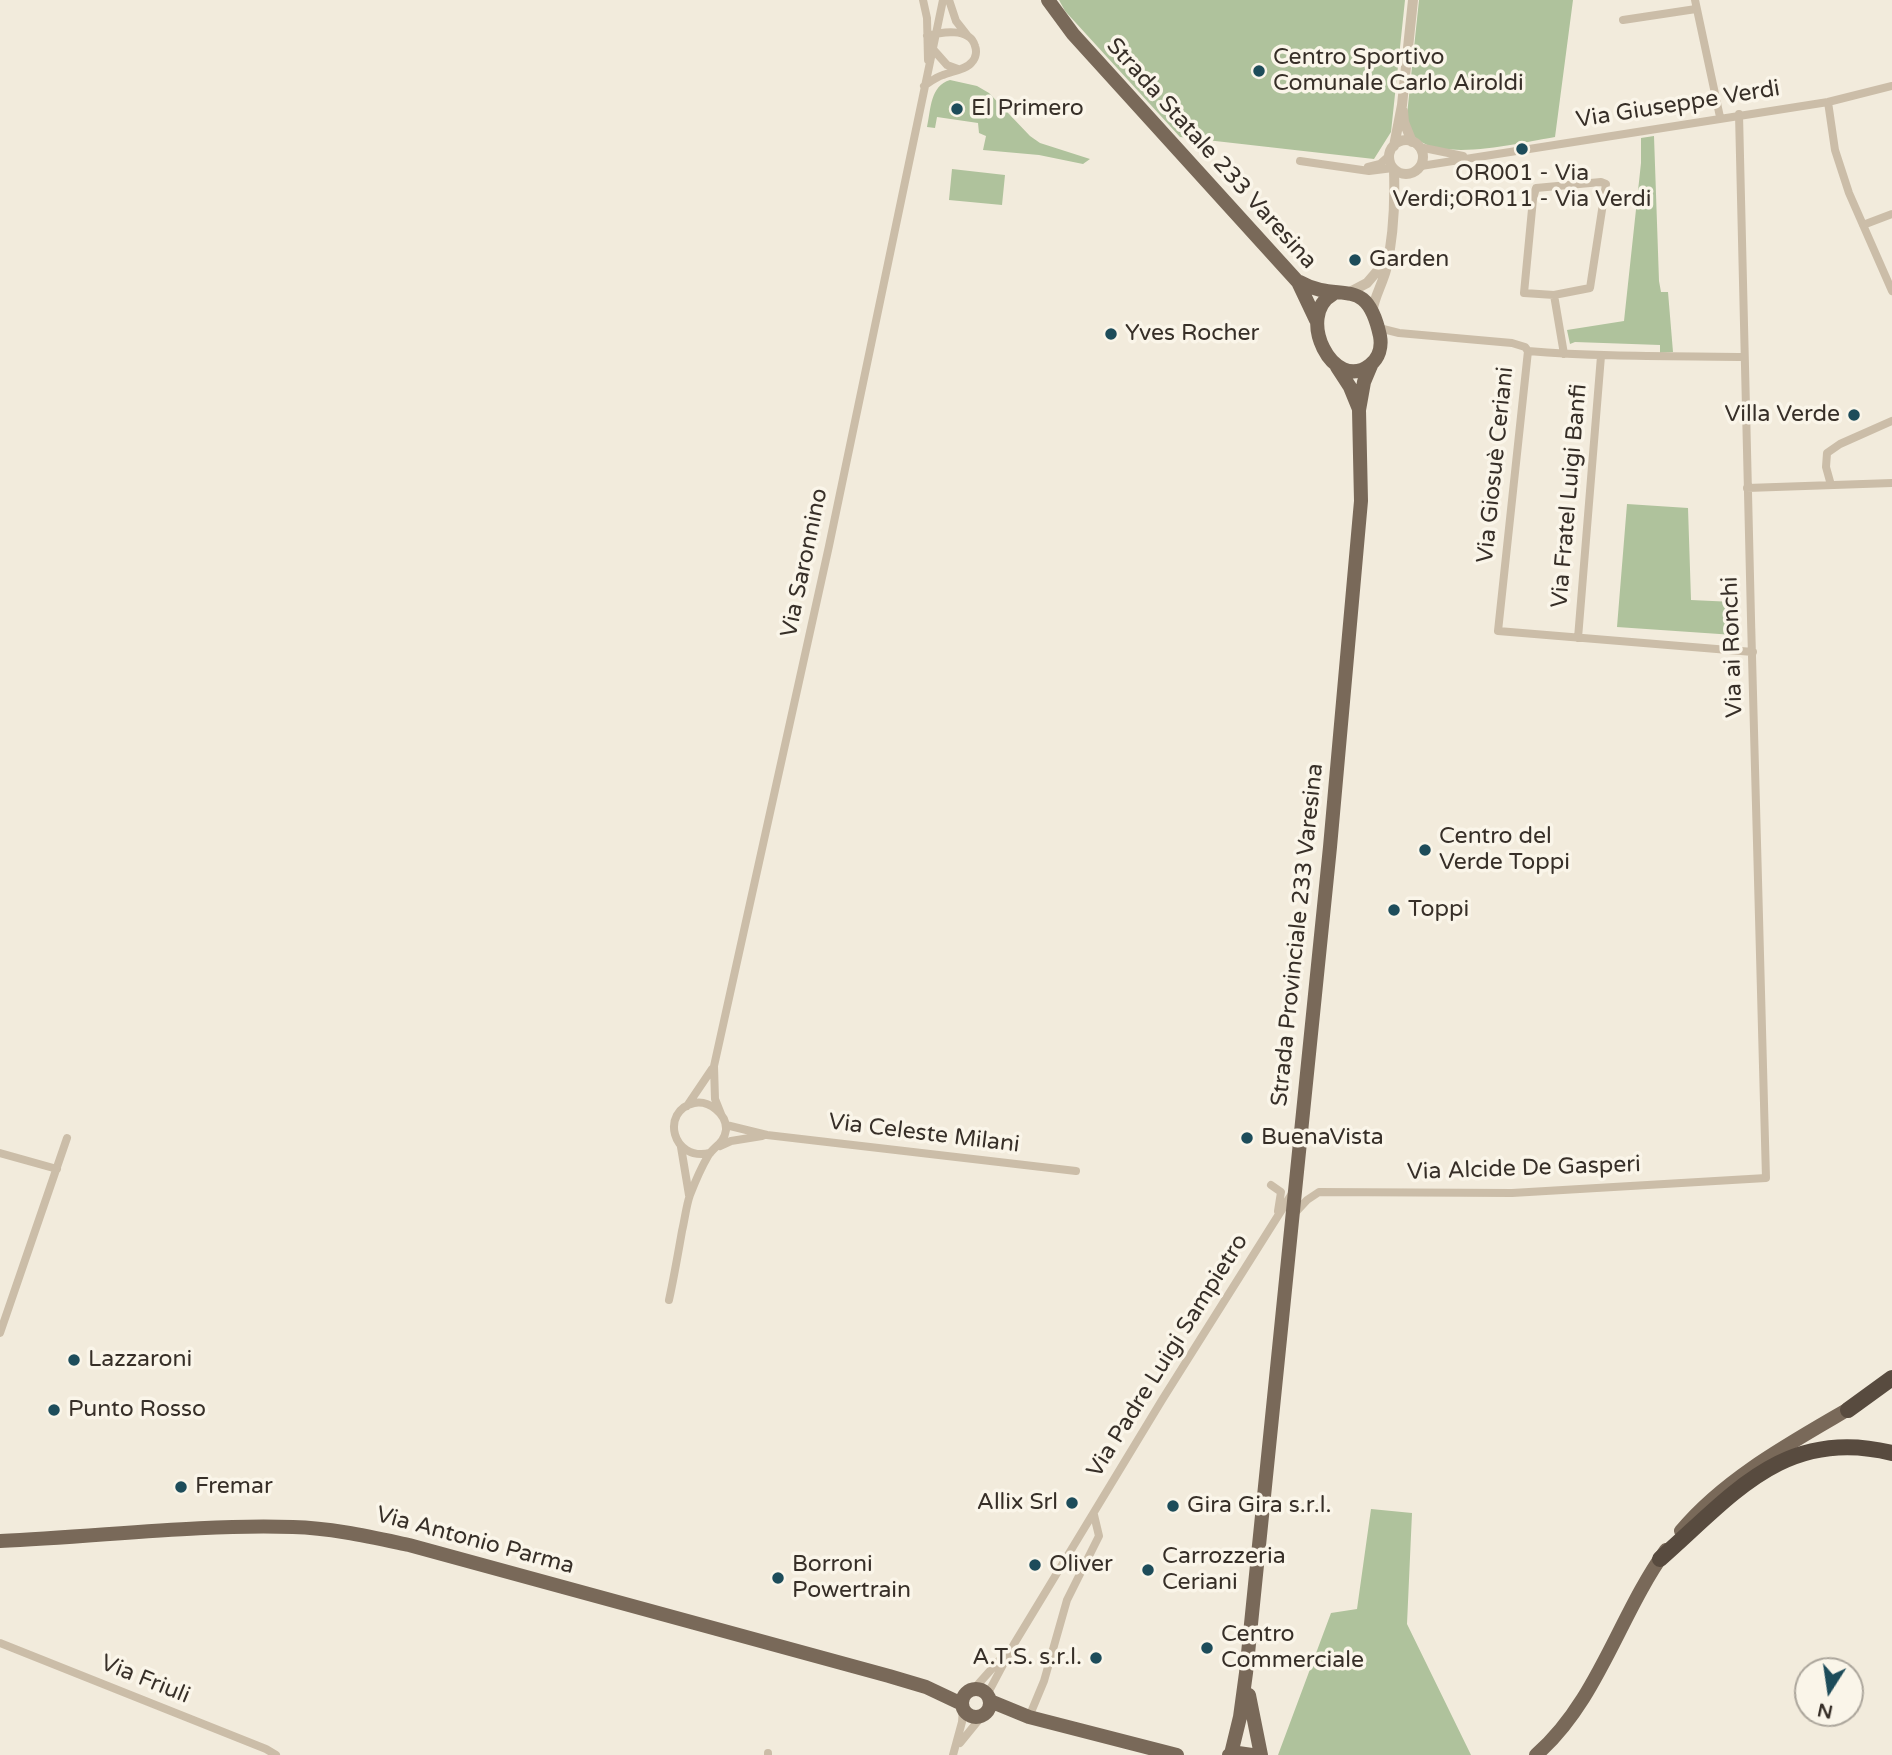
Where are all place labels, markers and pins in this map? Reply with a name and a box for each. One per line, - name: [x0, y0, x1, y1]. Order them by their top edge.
- place label: Centro Sportivo Comunale Carlo Airoldi: [1273, 44, 1524, 98]
- marker: Centro Sportivo Comunale Carlo Airoldi: [1251, 63, 1267, 79]
- place label: El Primero: [971, 95, 1084, 123]
- marker: El Primero: [949, 101, 965, 117]
- marker: OR001 - Via Verdi;OR011 - Via Verdi: [1514, 141, 1530, 157]
- place label: OR001 - Via Verdi;OR011 - Via Verdi: [1393, 160, 1651, 214]
- place label: Garden: [1369, 246, 1449, 274]
- marker: Garden: [1347, 252, 1363, 268]
- place label: Yves Rocher: [1125, 320, 1259, 348]
- marker: Yves Rocher: [1103, 326, 1119, 342]
- place label: Villa Verde: [1724, 401, 1840, 429]
- marker: Villa Verde: [1846, 407, 1862, 423]
- place label: Centro del Verde Toppi: [1439, 823, 1570, 877]
- marker: Centro del Verde Toppi: [1417, 842, 1433, 858]
- place label: Toppi: [1408, 896, 1469, 924]
- marker: Toppi: [1386, 902, 1402, 918]
- place label: BuenaVista: [1261, 1124, 1384, 1152]
- marker: BuenaVista: [1239, 1130, 1255, 1146]
- place label: Lazzaroni: [88, 1346, 192, 1374]
- marker: Lazzaroni: [66, 1352, 82, 1368]
- place label: Punto Rosso: [68, 1396, 206, 1424]
- marker: Punto Rosso: [46, 1402, 62, 1418]
- place label: Fremar: [195, 1473, 273, 1501]
- marker: Fremar: [173, 1479, 189, 1495]
- place label: Allix Srl: [977, 1489, 1058, 1517]
- place label: Gira Gira s.r.l.: [1187, 1492, 1332, 1520]
- marker: Allix Srl: [1064, 1495, 1080, 1511]
- marker: Gira Gira s.r.l.: [1165, 1498, 1181, 1514]
- place label: Carrozzeria Ceriani: [1162, 1543, 1286, 1597]
- place label: Borroni Powertrain: [792, 1551, 911, 1605]
- place label: Oliver: [1049, 1551, 1113, 1579]
- marker: Oliver: [1027, 1557, 1043, 1573]
- marker: Carrozzeria Ceriani: [1140, 1562, 1156, 1578]
- marker: Borroni Powertrain: [770, 1570, 786, 1586]
- place label: Centro Commerciale: [1221, 1621, 1364, 1675]
- marker: Centro Commerciale: [1199, 1640, 1215, 1656]
- place label: A.T.S. s.r.l.: [972, 1644, 1082, 1672]
- marker: A.T.S. s.r.l.: [1088, 1650, 1104, 1666]

